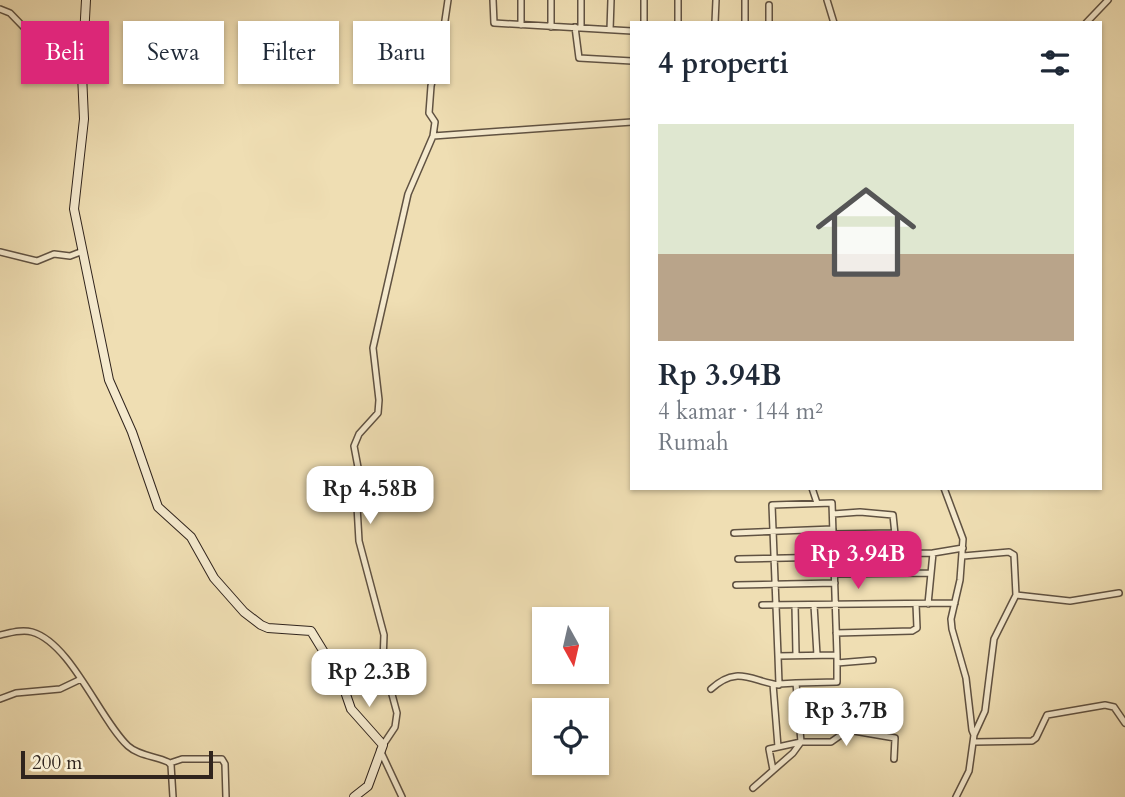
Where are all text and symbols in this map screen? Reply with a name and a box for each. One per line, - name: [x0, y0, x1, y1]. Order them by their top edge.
- chip: Beli: [21, 21, 109, 84]
- chip: Sewa: [123, 21, 224, 84]
- chip: Filter: [238, 21, 339, 84]
- chip: Baru: [353, 21, 450, 84]
- text: 4 properti: [658, 43, 789, 84]
- icon: filters: [1036, 44, 1074, 82]
- icon: home: [803, 169, 929, 295]
- text: Rp 3.94B: [658, 355, 782, 396]
- text: 4 kamar · 144 m²: [658, 396, 823, 427]
- text: Rumah: [658, 427, 729, 458]
- pin: Rp 4.58B: [298, 466, 442, 526]
- text: Rp 4.58B: [323, 473, 417, 504]
- pin: Rp 3.94B: [786, 532, 930, 591]
- text: Rp 3.94B: [811, 538, 905, 569]
- north arrow: [532, 607, 609, 684]
- map controls: [532, 607, 609, 775]
- pin: Rp 2.3B: [304, 650, 434, 709]
- text: Rp 2.3B: [327, 656, 411, 687]
- pin: Rp 3.7B: [781, 688, 911, 748]
- text: Rp 3.7B: [804, 695, 888, 726]
- button: locate: [532, 698, 609, 775]
- scale bar: [21, 748, 214, 780]
- text: 200 m: [32, 750, 82, 776]

